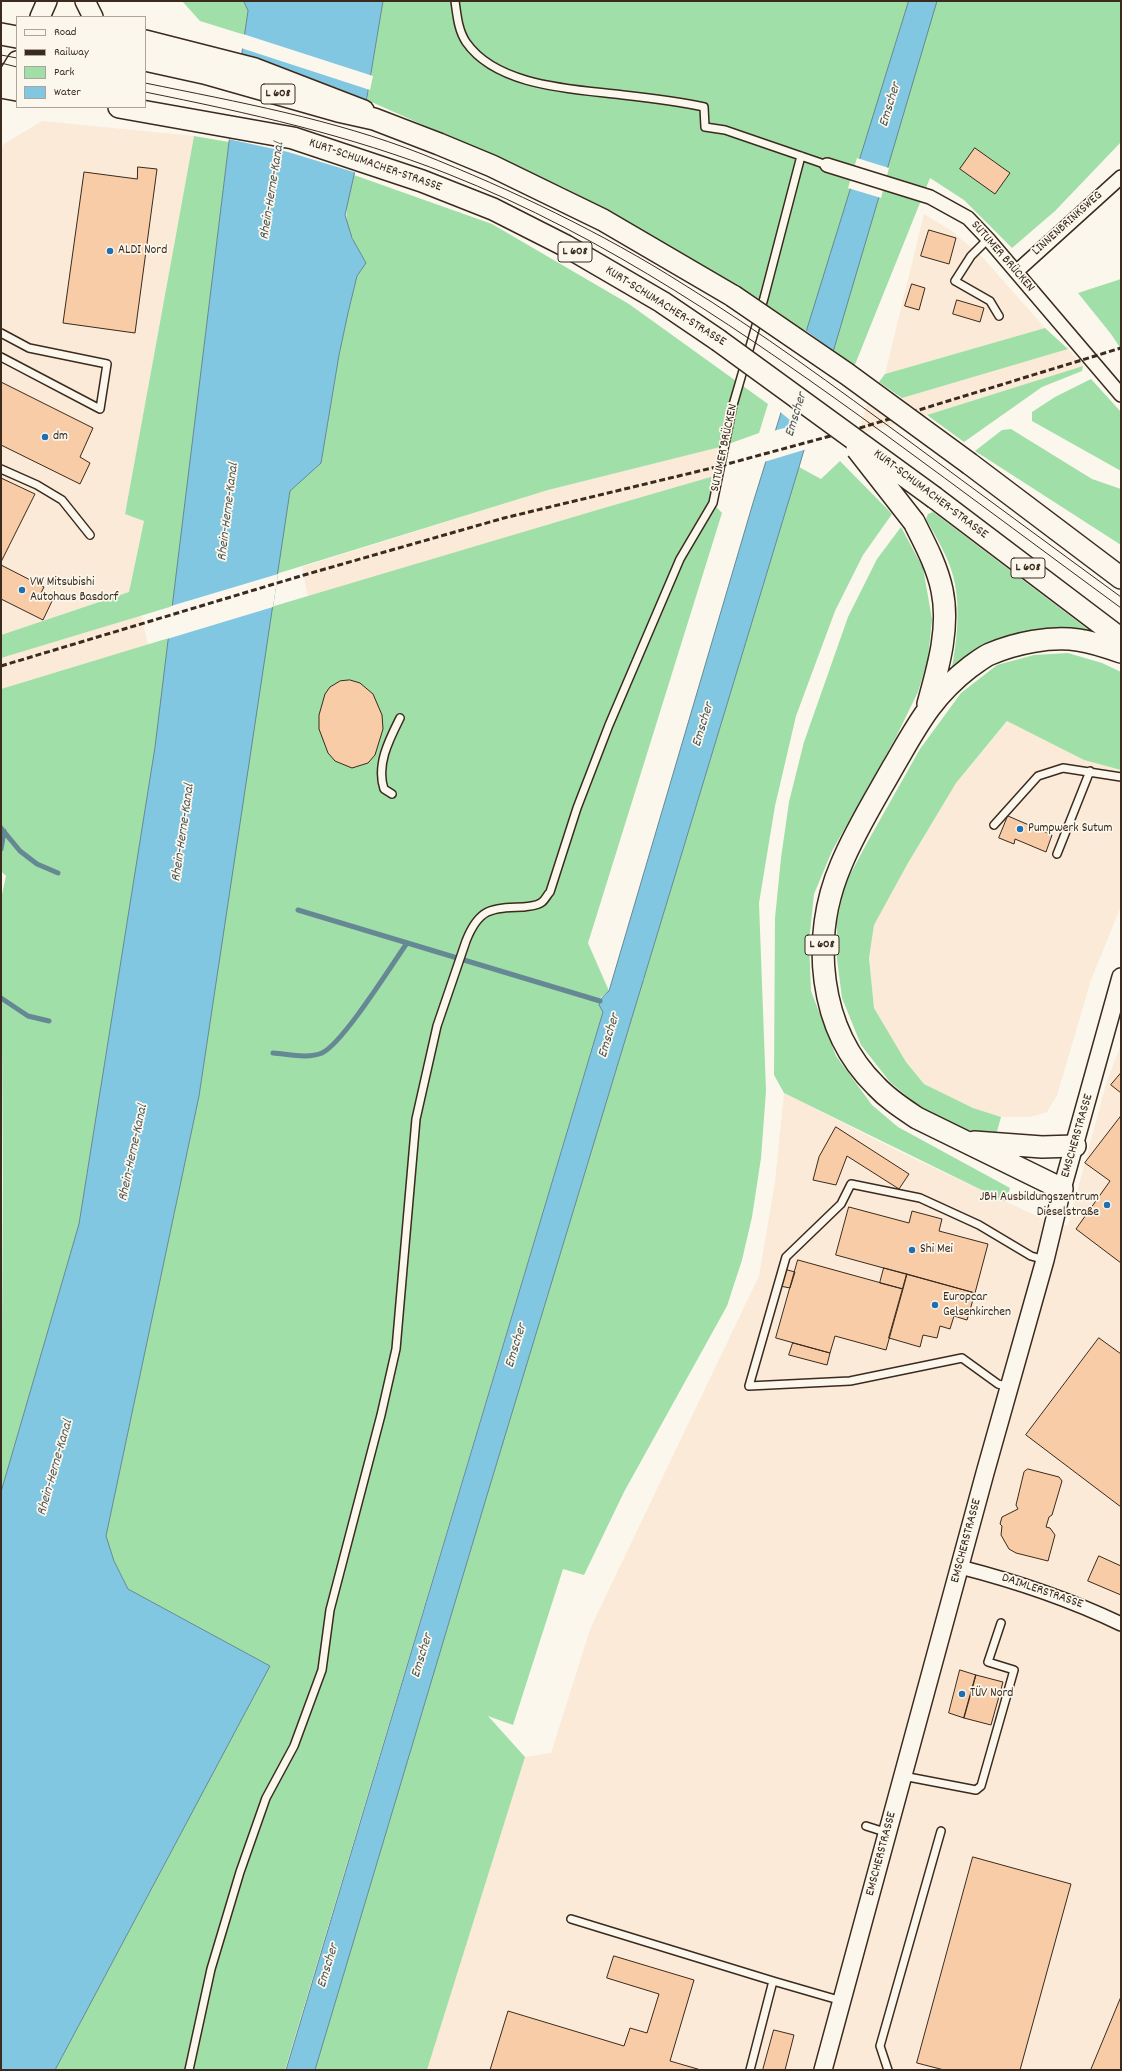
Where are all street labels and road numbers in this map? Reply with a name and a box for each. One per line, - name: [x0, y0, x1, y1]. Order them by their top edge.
- road number: L 608: [261, 84, 295, 104]
- street label: KURT-SCHUMACHER-STRASSE: [306, 136, 444, 196]
- street label: LINNENBRINKSWEG: [1030, 188, 1106, 260]
- street label: SUTUMER BRÜCKEN: [967, 218, 1037, 296]
- road number: L 608: [558, 242, 592, 262]
- street label: KURT-SCHUMACHER-STRASSE: [602, 263, 728, 351]
- street label: SUTUMER BRÜCKEN: [708, 403, 742, 493]
- street label: KURT-SCHUMACHER-STRASSE: [870, 447, 990, 543]
- road number: L 608: [1011, 558, 1045, 578]
- road number: L 608: [805, 935, 839, 955]
- street label: EMSCHERSTRASSE: [1059, 1092, 1097, 1180]
- street label: EMSCHERSTRASSE: [948, 1497, 986, 1585]
- street label: DAIMLERSTRASSE: [999, 1571, 1085, 1613]
- street label: EMSCHERSTRASSE: [863, 1810, 901, 1898]

